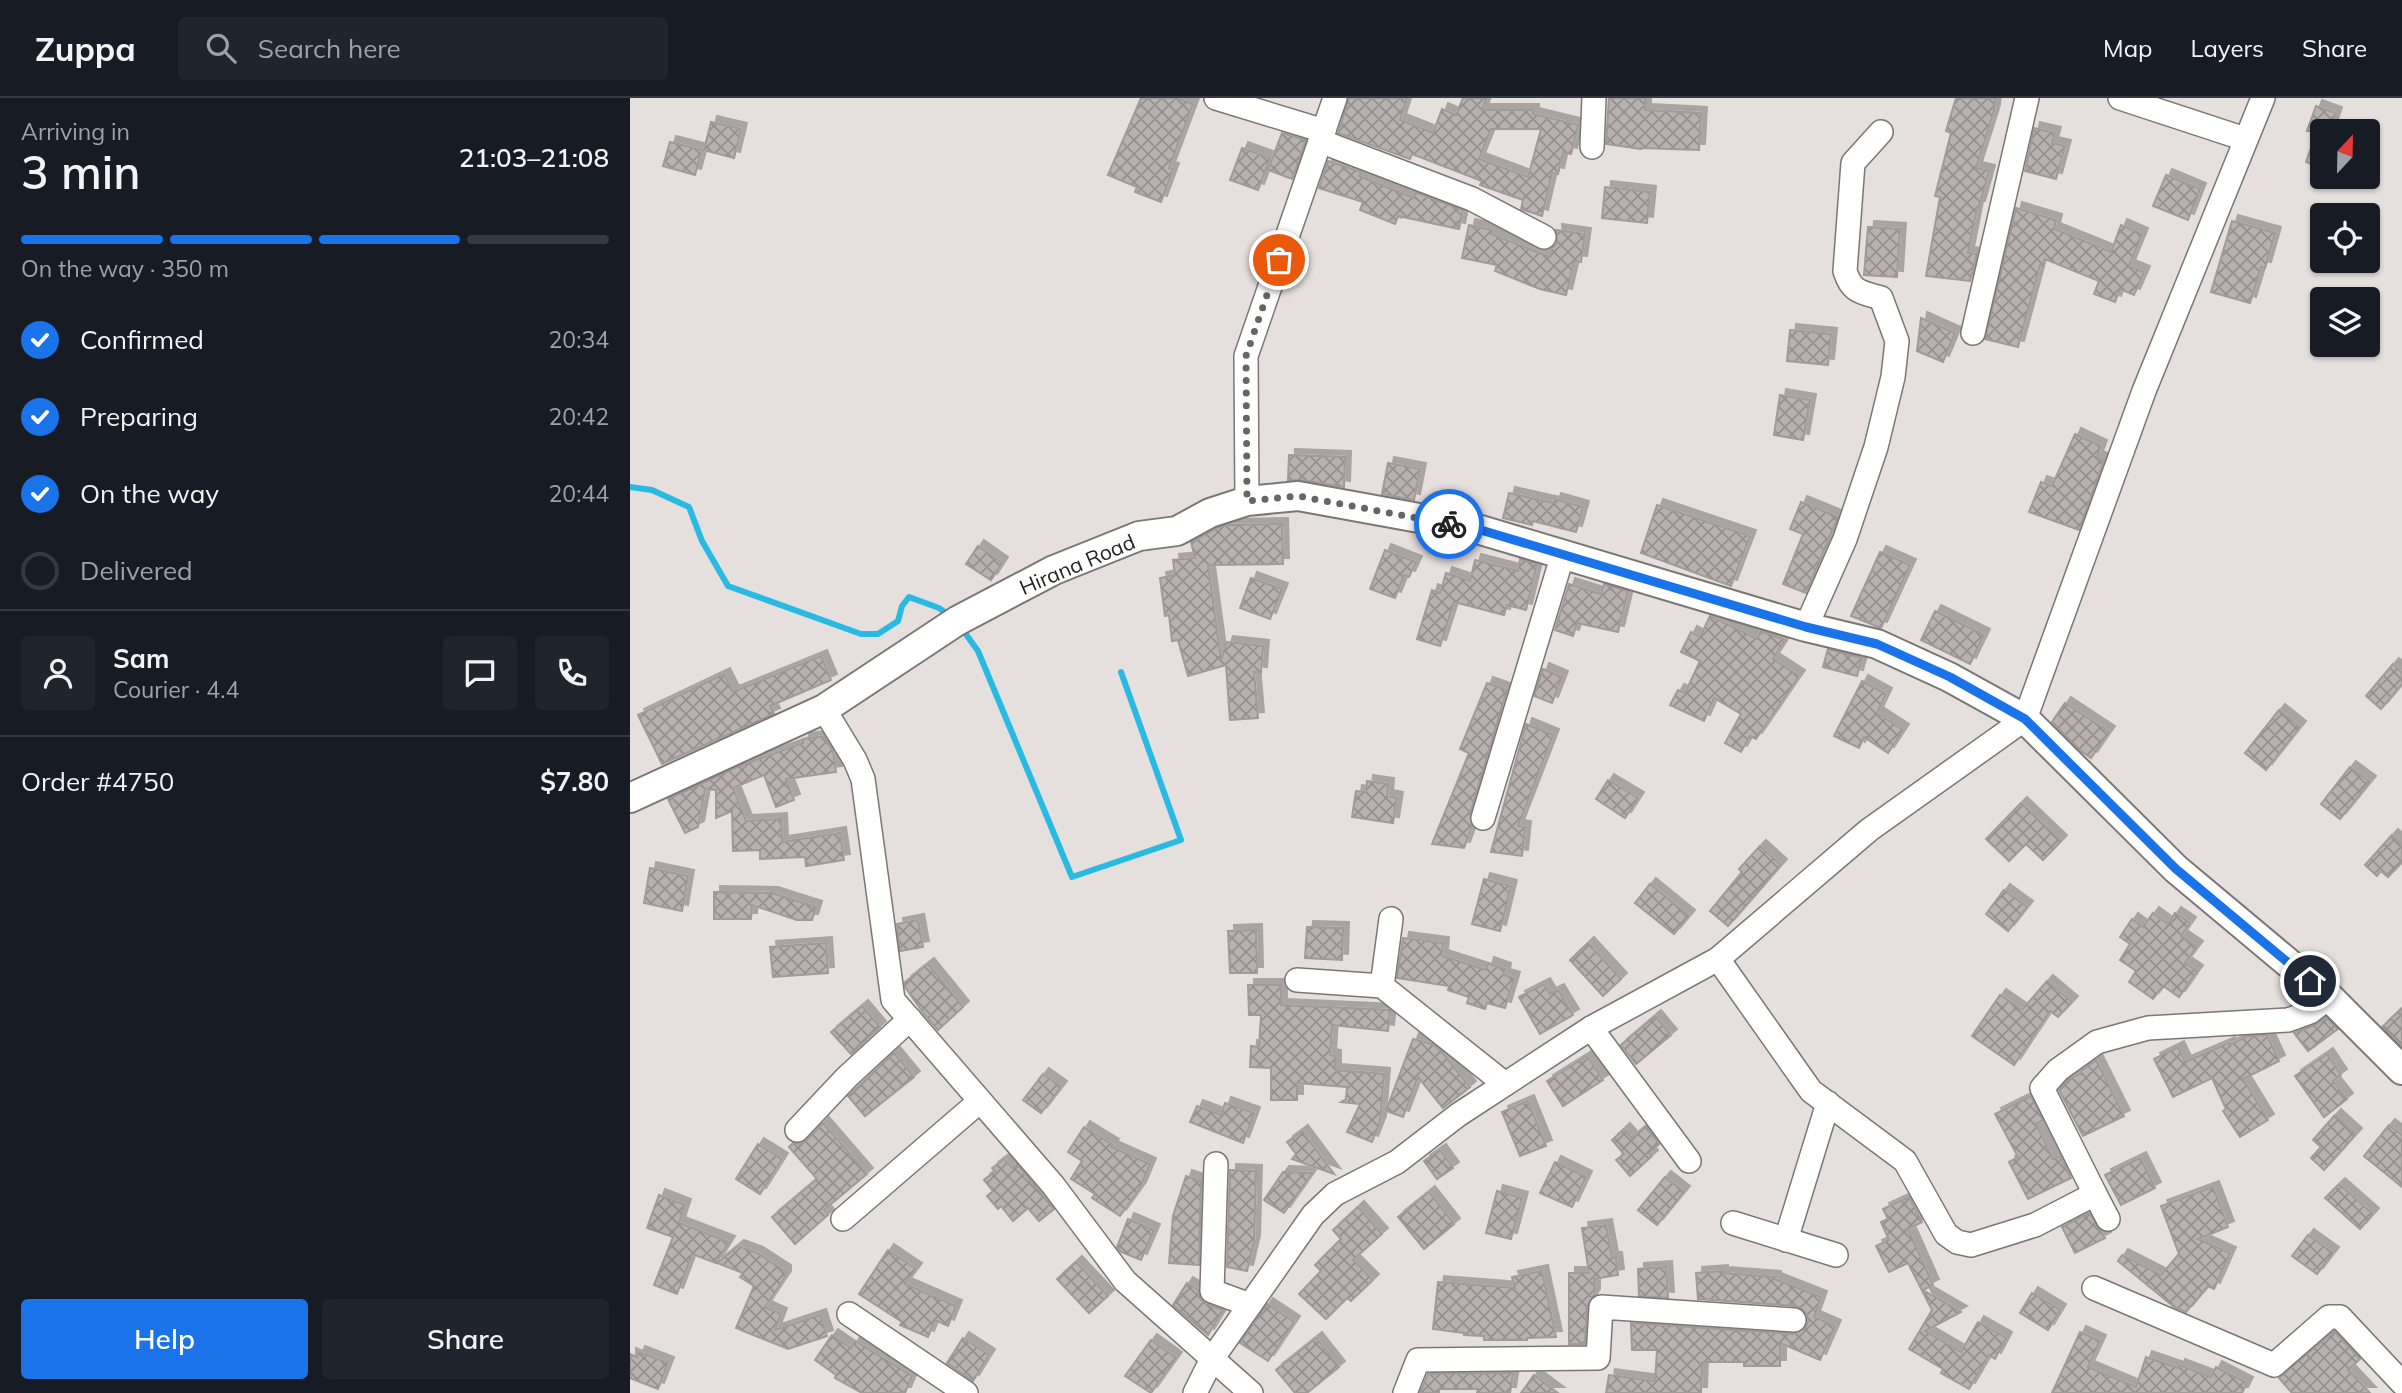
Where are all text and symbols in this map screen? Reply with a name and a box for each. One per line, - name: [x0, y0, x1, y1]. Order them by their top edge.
- search box: [178, 17, 668, 80]
- text: Zuppa: [35, 28, 136, 69]
- icon: search: [202, 29, 240, 67]
- text: Search here: [258, 32, 401, 65]
- text: Map: [2103, 33, 2152, 63]
- text: Layers: [2190, 33, 2264, 63]
- text: Share: [2302, 33, 2367, 63]
- text: Arriving in: [21, 117, 130, 146]
- north arrow: [2310, 119, 2380, 189]
- map controls: [2310, 119, 2380, 357]
- text: 21:03–21:08: [459, 141, 609, 174]
- text: 3 min: [21, 143, 140, 201]
- button: locate: [2310, 203, 2380, 273]
- pin: [1249, 230, 1309, 290]
- icon: bag: [1260, 241, 1298, 279]
- text: On the way · 350 m: [21, 254, 229, 283]
- button: layers: [2310, 287, 2380, 357]
- icon: check: [21, 321, 59, 359]
- text: Confirmed: [80, 323, 204, 356]
- text: 20:34: [549, 325, 609, 354]
- icon: check: [21, 398, 59, 436]
- text: Preparing: [80, 400, 198, 433]
- text: 20:42: [549, 402, 609, 431]
- icon: check: [21, 475, 59, 513]
- text: On the way: [80, 477, 219, 510]
- text: 20:44: [549, 479, 609, 508]
- courier: [1414, 489, 1484, 559]
- icon: bike: [1430, 505, 1468, 543]
- street label: Hirana Road: [1015, 528, 1139, 600]
- text: Delivered: [80, 554, 193, 587]
- button: person: [21, 636, 95, 710]
- button: chat: [443, 636, 517, 710]
- button: phone: [535, 636, 609, 710]
- text: Sam: [113, 642, 169, 675]
- text: Courier · 4.4: [113, 675, 239, 704]
- text: Order #4750: [21, 765, 174, 798]
- text: $7.80: [540, 765, 609, 798]
- pin: [2280, 951, 2340, 1011]
- icon: home: [2291, 962, 2329, 1000]
- button: Help: [21, 1299, 308, 1379]
- button: Share: [322, 1299, 609, 1379]

